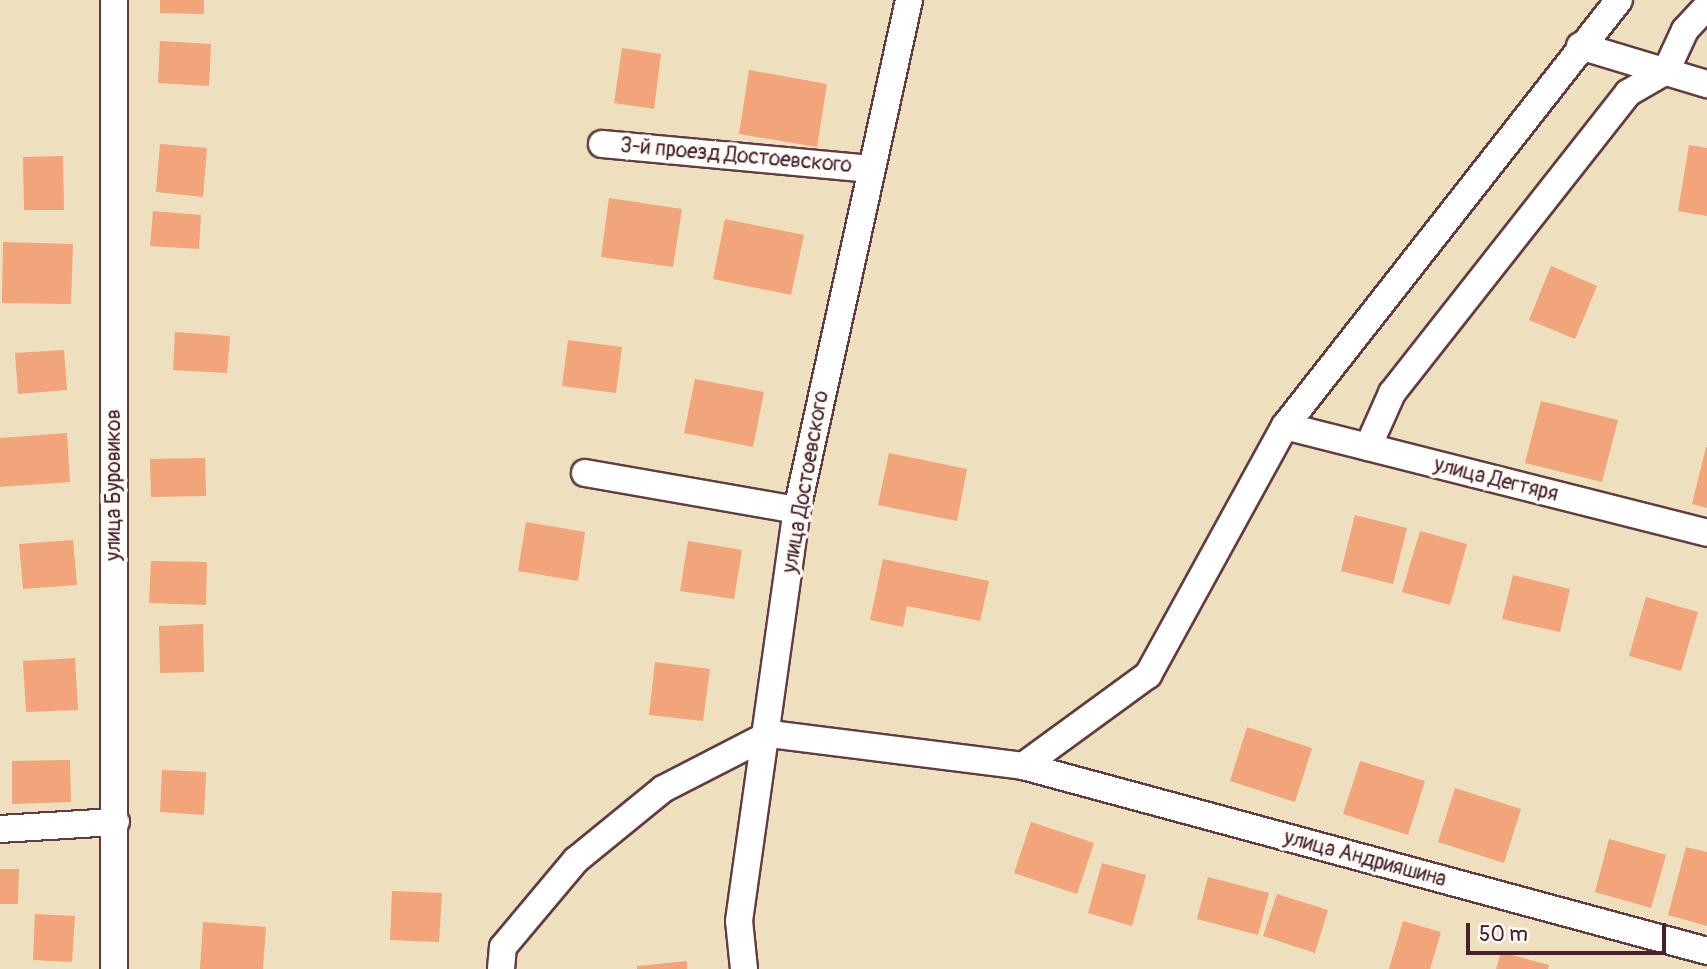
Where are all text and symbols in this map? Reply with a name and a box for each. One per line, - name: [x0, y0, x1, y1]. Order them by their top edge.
- street label: 3-й проезд Достоевского: [619, 133, 853, 179]
- street label: улица Достоевского: [778, 389, 834, 575]
- street label: улица Буровиков: [101, 409, 127, 561]
- street label: улица Дегтяря: [1431, 452, 1561, 508]
- street label: улица Андрияшина: [1281, 825, 1449, 893]
- scale bar: [1469, 909, 1668, 953]
- text: 50 m: [1479, 921, 1528, 948]

